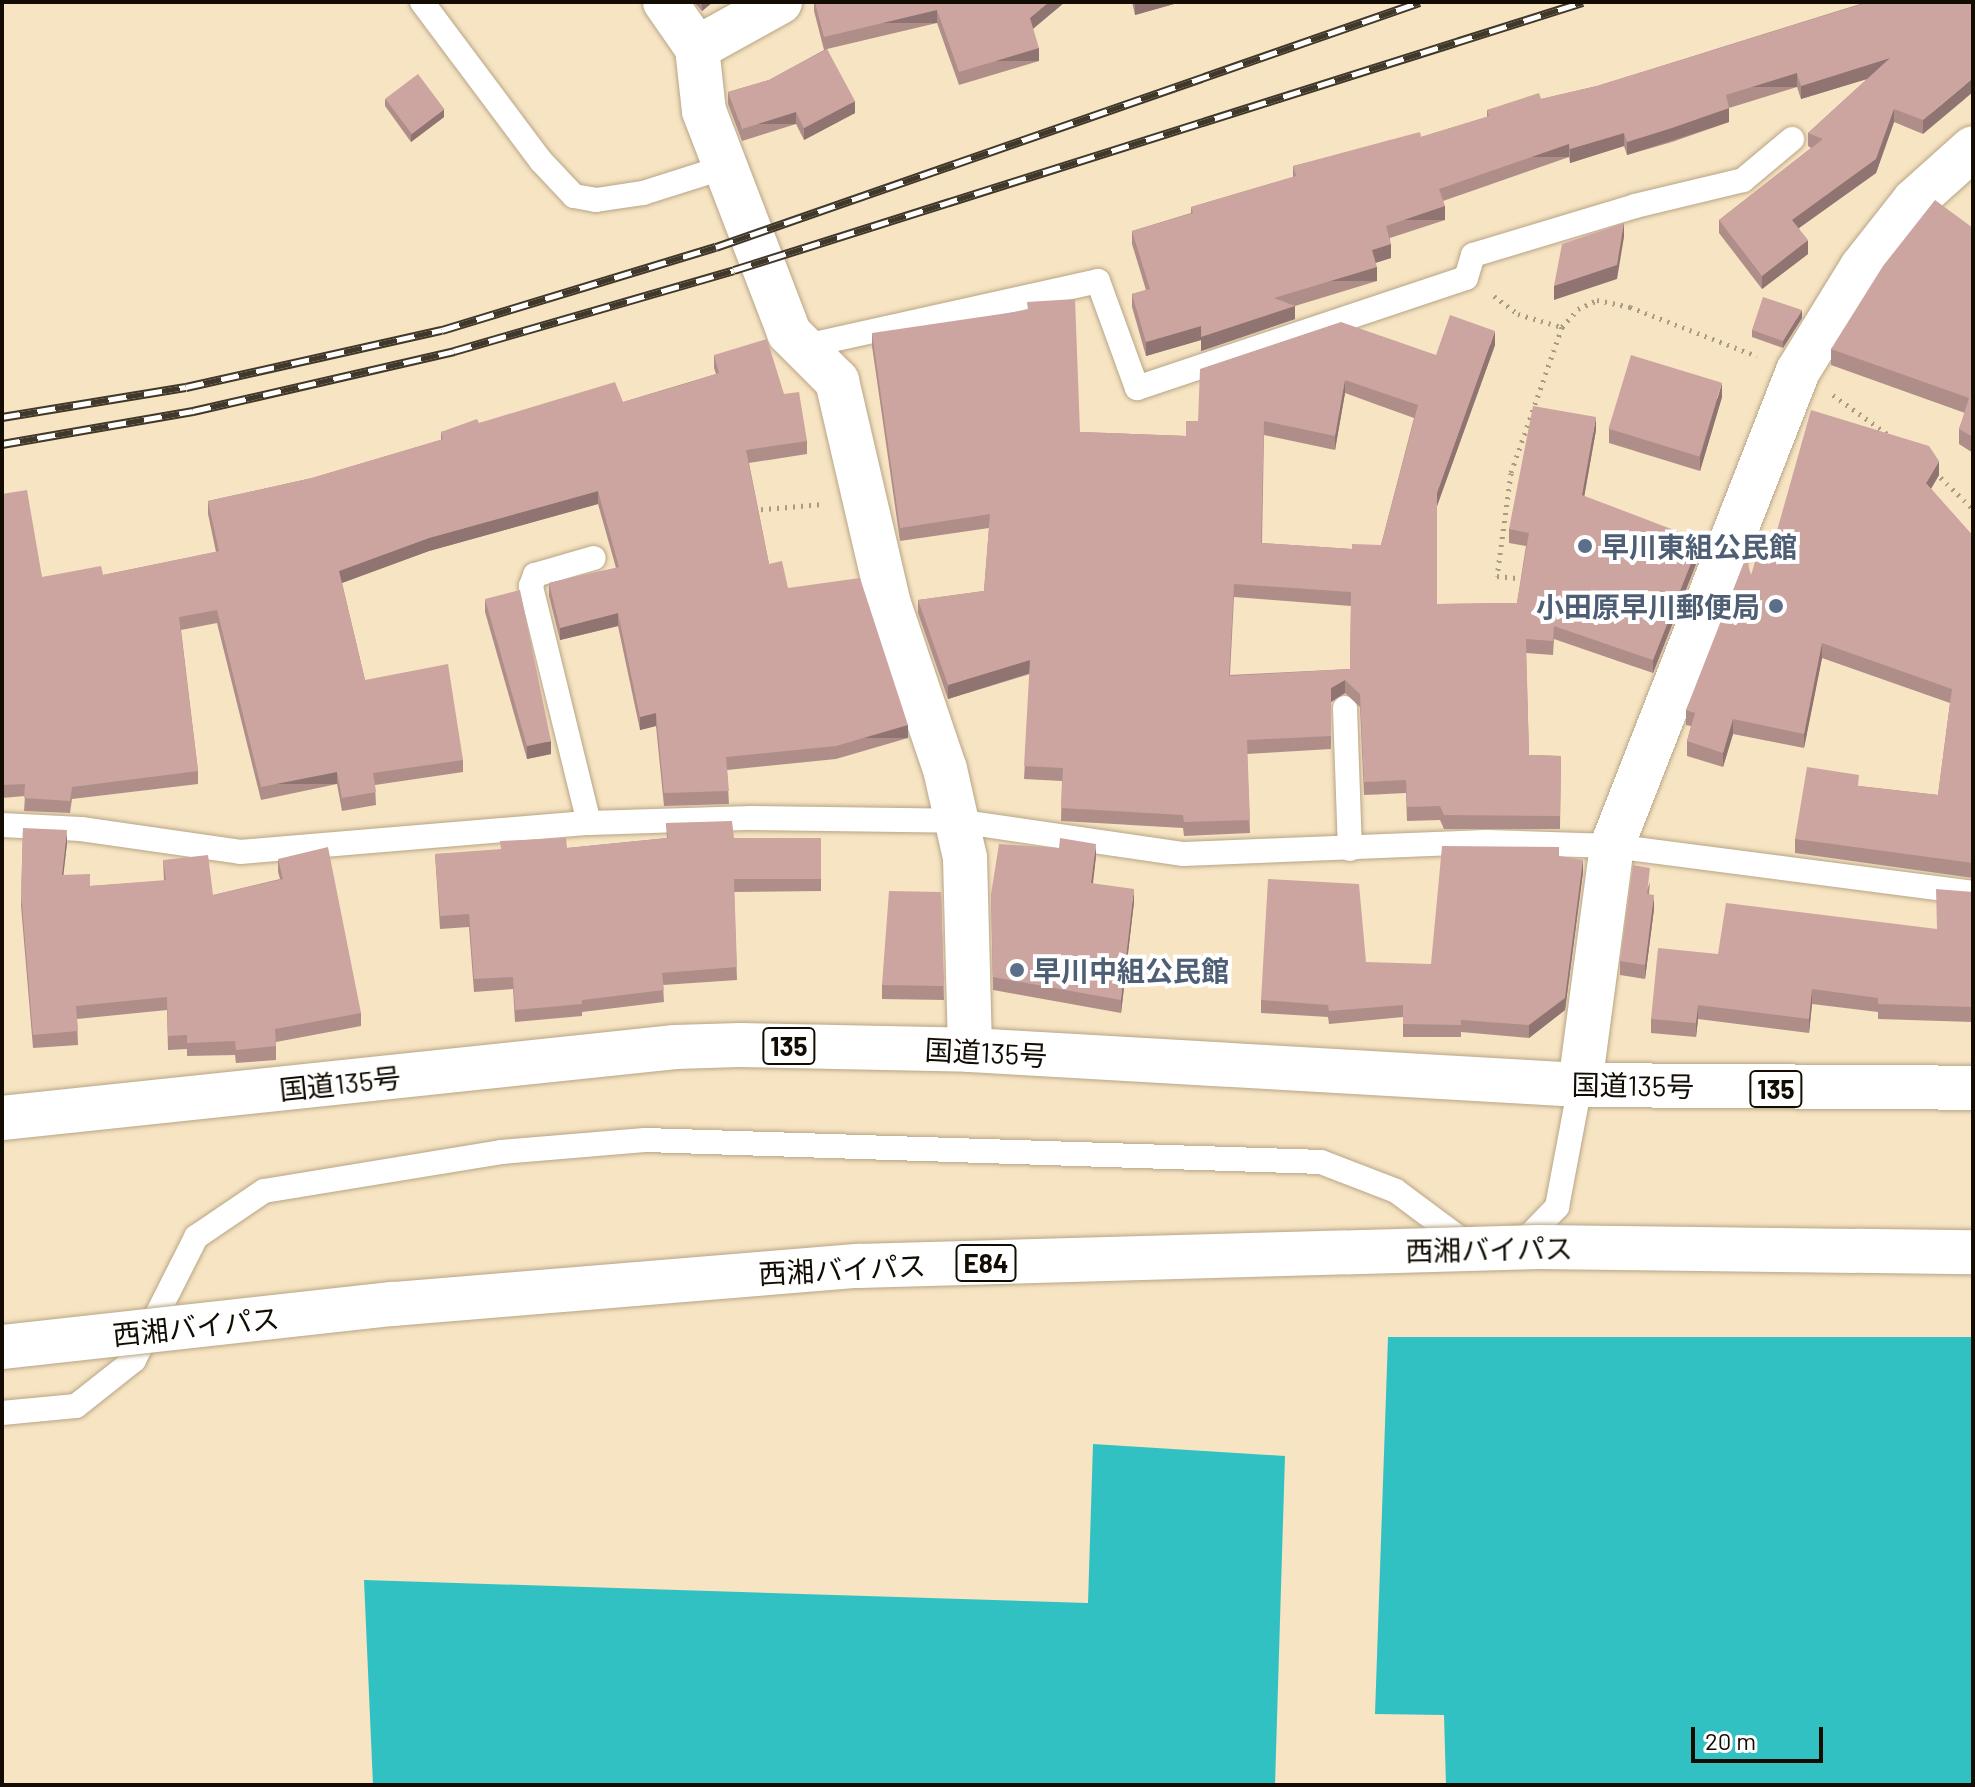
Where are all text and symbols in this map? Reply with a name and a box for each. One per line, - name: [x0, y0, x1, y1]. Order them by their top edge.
- place label: 早川東組公民館: [1601, 529, 1797, 563]
- marker: 早川東組公民館: [1576, 537, 1594, 555]
- place label: 小田原早川郵便局: [1536, 589, 1760, 623]
- marker: 小田原早川郵便局: [1767, 597, 1785, 615]
- place label: 早川中組公民館: [1033, 953, 1229, 987]
- marker: 早川中組公民館: [1008, 961, 1026, 979]
- road number: 135: [761, 1024, 817, 1068]
- street label: 国道135号: [924, 1032, 1048, 1072]
- street label: 国道135号: [277, 1060, 403, 1106]
- street label: 国道135号: [1571, 1067, 1695, 1103]
- road number: 135: [1748, 1067, 1804, 1111]
- street label: 西湘バイパス: [1405, 1231, 1573, 1267]
- road number: E84: [954, 1241, 1018, 1285]
- street label: 西湘バイパス: [757, 1248, 927, 1290]
- street label: 西湘バイパス: [111, 1301, 281, 1351]
- scale bar: [1695, 1711, 1827, 1761]
- text: 20 m: [1705, 1726, 1756, 1755]

